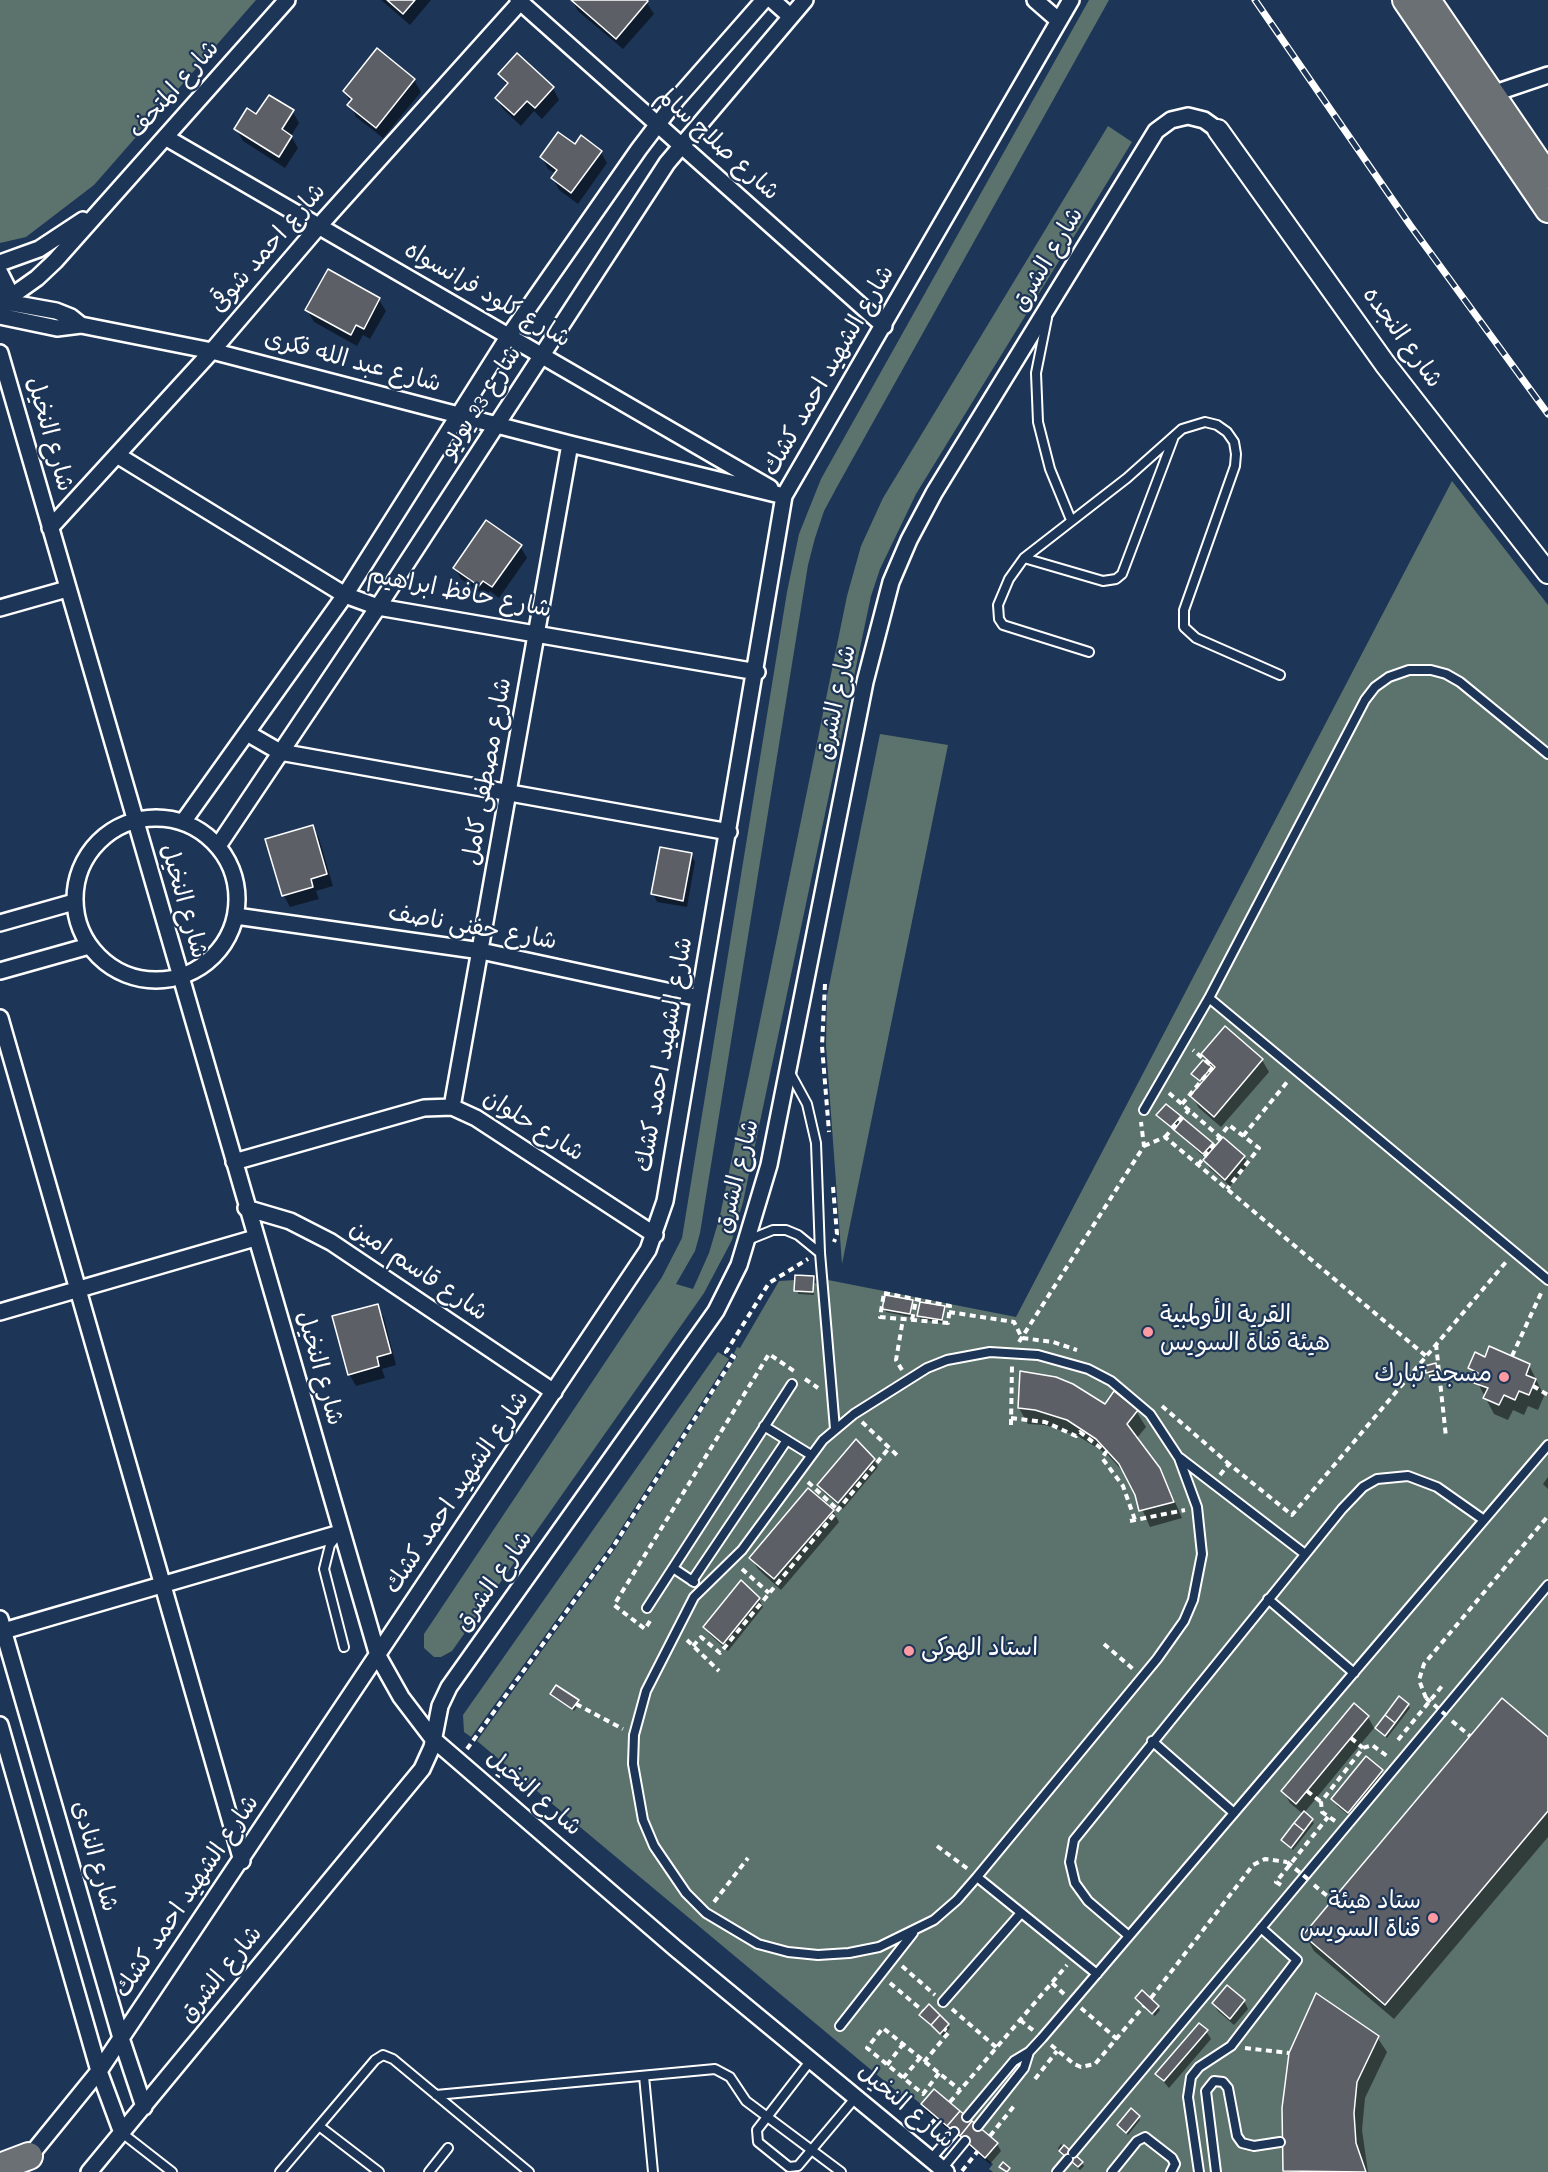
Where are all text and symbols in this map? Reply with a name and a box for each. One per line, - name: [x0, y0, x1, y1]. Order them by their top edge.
- street label: شارع المتحف: [125, 36, 227, 146]
- street label: شارع صلاح سالم: [649, 83, 783, 209]
- street label: شارع احمد شوقى: [206, 179, 334, 321]
- street label: شارع الشرق: [1008, 204, 1092, 318]
- street label: شارع كلود فرانسواه: [398, 238, 574, 356]
- street label: شارع الشهيد احمد كشك: [759, 262, 903, 482]
- street label: شارع النجده: [1354, 283, 1446, 395]
- street label: شارع عبد الله فكرى: [260, 327, 444, 401]
- street label: شارع 23 يوليو: [436, 342, 530, 466]
- street label: شارع النخيل: [17, 375, 77, 495]
- street label: شارع حافظ ابراهيم: [365, 563, 553, 627]
- street label: شارع الشرق: [813, 643, 865, 763]
- street label: شارع مصطفى كامل: [459, 676, 521, 868]
- street label: شارع النخيل: [151, 842, 211, 962]
- street label: شارع حفنى ناصف: [385, 901, 559, 959]
- street label: شارع الشهيد احمد كشك: [632, 935, 702, 1175]
- street label: شارع حلوان: [476, 1086, 588, 1170]
- street label: شارع الشرق: [712, 1117, 768, 1237]
- street label: شارع قاسم امين: [342, 1216, 492, 1330]
- place label: القرية الأولمبية هيئة قناة السويس: [1160, 1304, 1330, 1360]
- street label: شارع النخيل: [287, 1309, 347, 1429]
- marker: القرية الأولمبية هيئة قناة السويس: [1141, 1325, 1155, 1339]
- place label: مسجد تبارك: [1374, 1363, 1492, 1391]
- marker: مسجد تبارك: [1497, 1370, 1511, 1384]
- street label: شارع الشهيد احمد كشك: [380, 1387, 538, 1601]
- street label: شارع الشرق: [451, 1527, 541, 1639]
- place label: استاد الهوكى: [921, 1637, 1038, 1665]
- marker: استاد الهوكى: [902, 1644, 916, 1658]
- street label: شارع النخيل: [478, 1746, 586, 1844]
- street label: شارع الشهيد احمد كشك: [110, 1791, 268, 2005]
- street label: شارع النادى: [62, 1798, 122, 1916]
- place label: ستاد هيئة قناة السويس: [1299, 1890, 1421, 1946]
- marker: ستاد هيئة قناة السويس: [1426, 1911, 1440, 1925]
- street label: شارع الشرق: [175, 1922, 271, 2030]
- street label: شارع النخيل: [850, 2059, 958, 2157]

